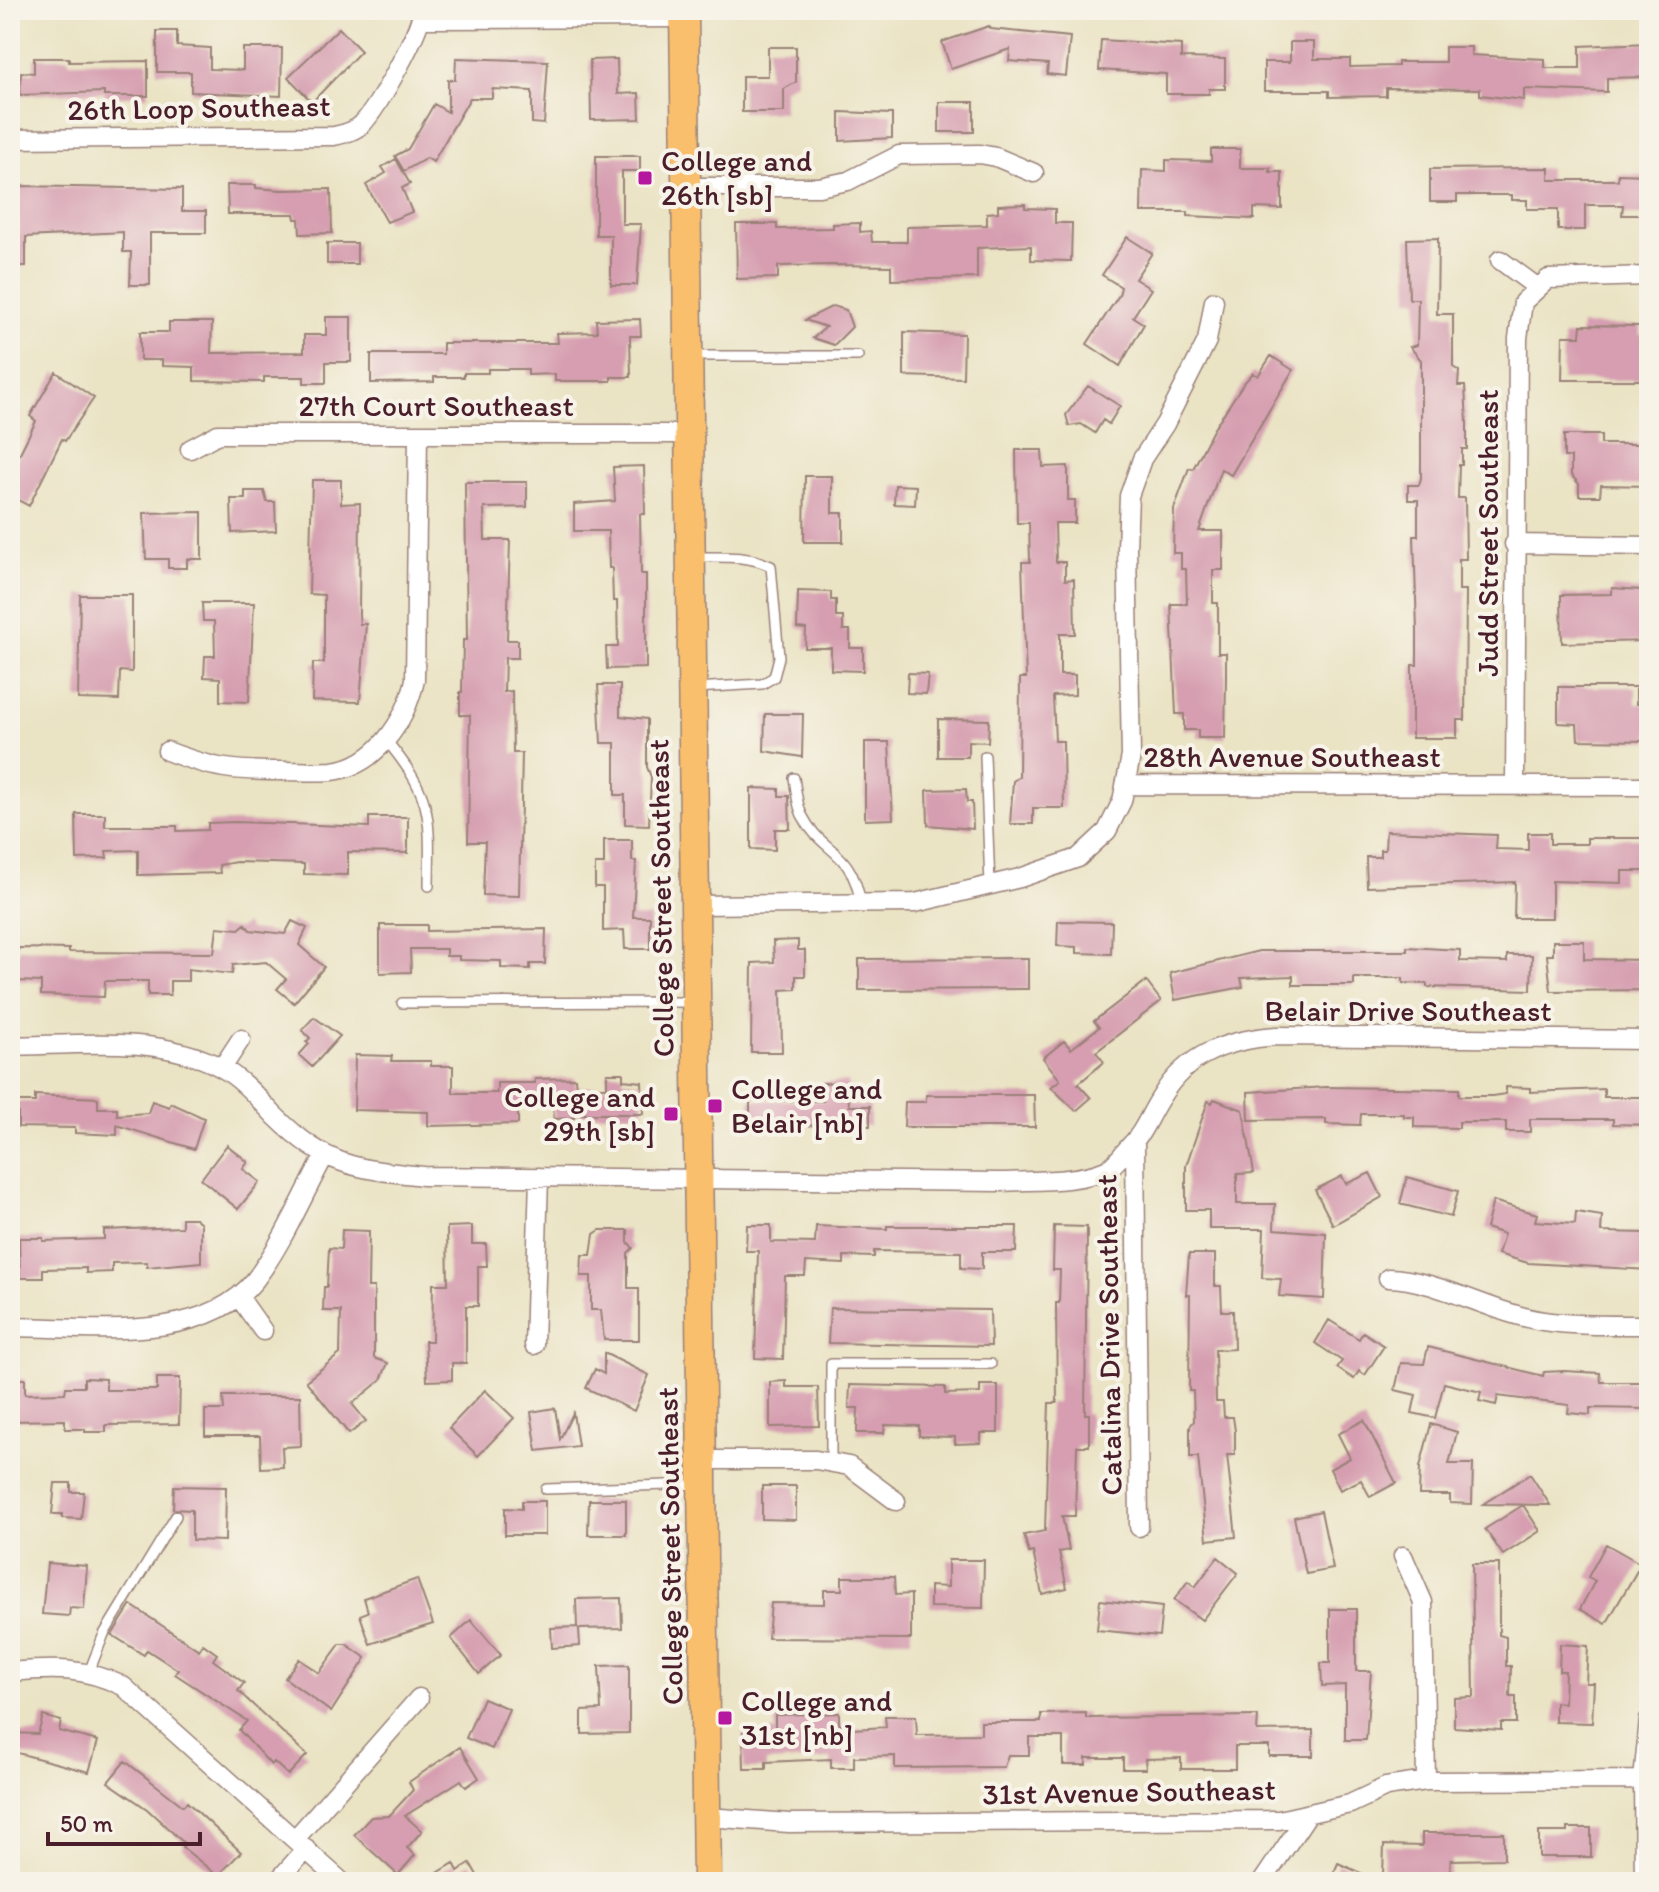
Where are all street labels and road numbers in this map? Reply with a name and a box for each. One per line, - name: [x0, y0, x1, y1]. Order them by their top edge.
- street label: 26th Loop Southeast: [67, 87, 331, 128]
- street label: 27th Court Southeast: [298, 387, 574, 424]
- street label: Judd Street Southeast: [1469, 389, 1506, 677]
- street label: College Street Southeast: [639, 738, 682, 1058]
- street label: 28th Avenue Southeast: [1143, 738, 1441, 775]
- street label: Belair Drive Southeast: [1264, 992, 1552, 1029]
- street label: Catalina Drive Southeast: [1087, 1174, 1130, 1496]
- street label: College Street Southeast: [648, 1386, 691, 1706]
- street label: 31st Avenue Southeast: [982, 1770, 1276, 1813]

